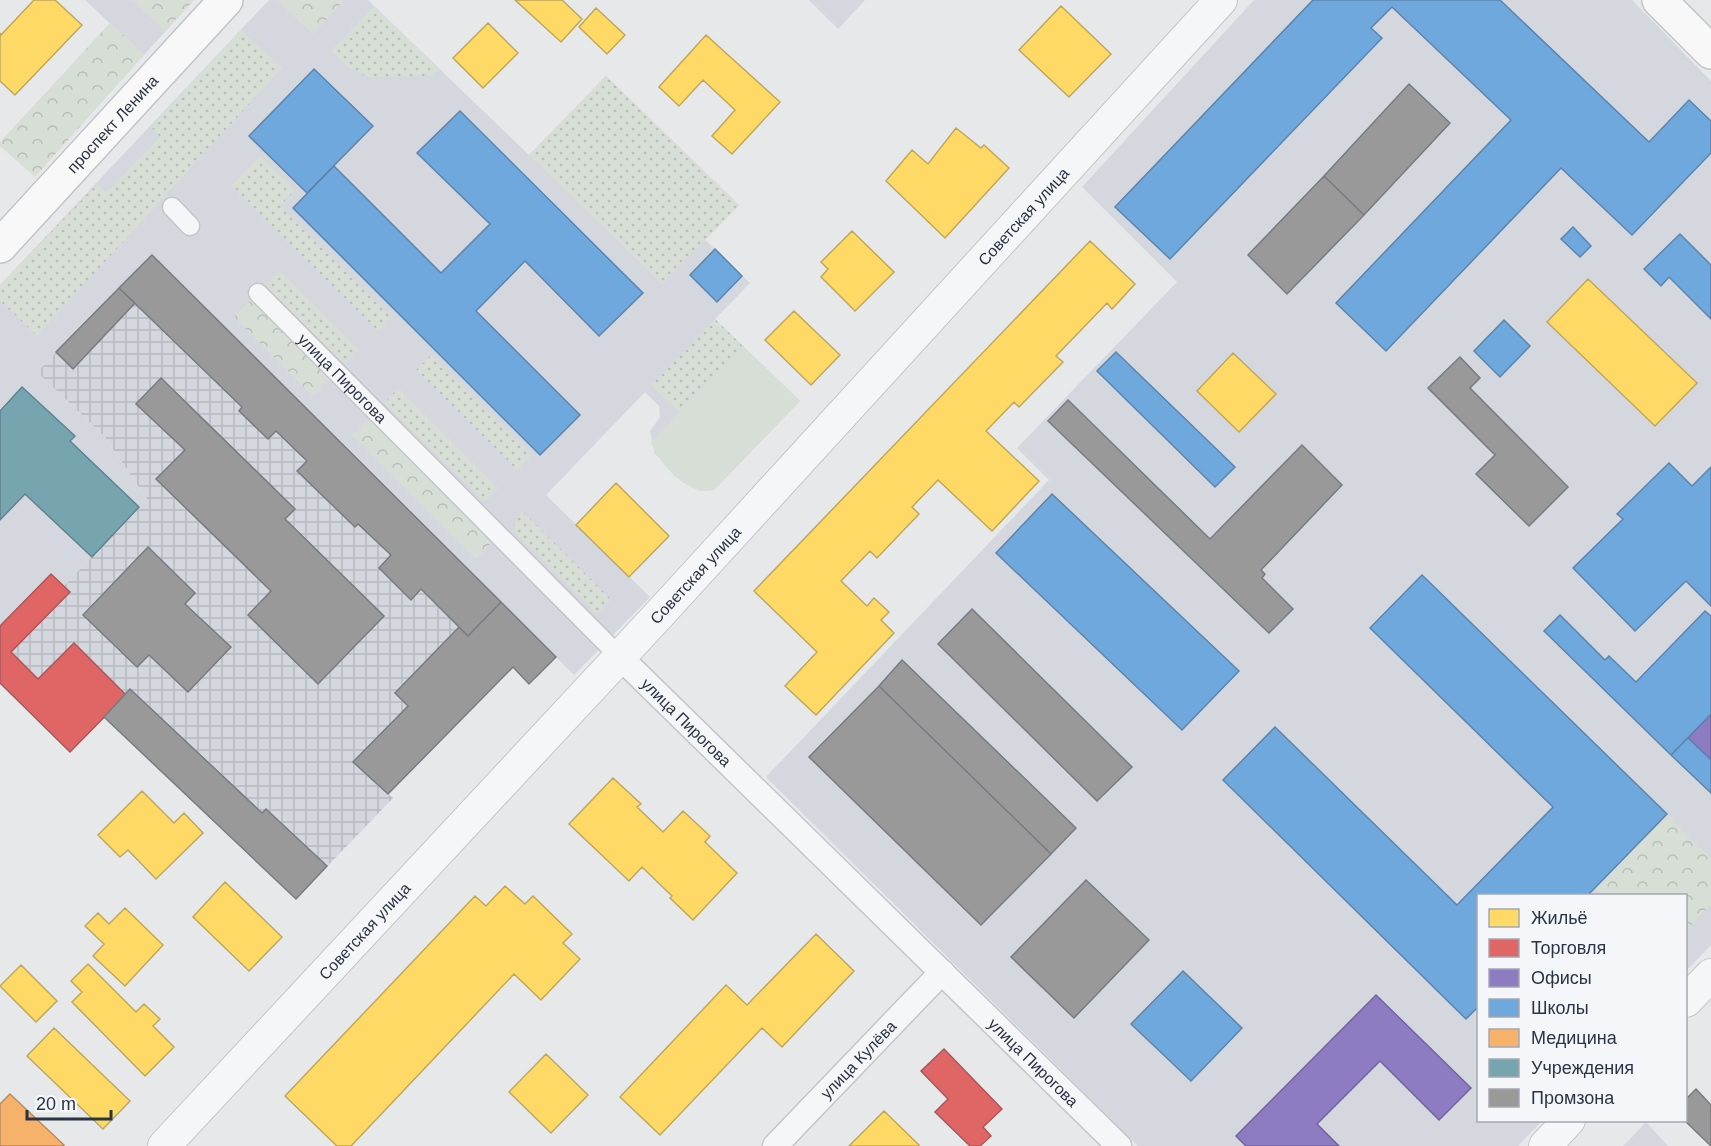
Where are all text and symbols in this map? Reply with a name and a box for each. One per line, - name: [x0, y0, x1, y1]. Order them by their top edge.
- street label: проспект Ленина: [64, 72, 162, 176]
- street label: Советская улица: [975, 164, 1072, 269]
- street label: улица Пирогова: [295, 330, 390, 426]
- street label: Советская улица: [647, 523, 744, 627]
- street label: улица Пирогова: [638, 675, 734, 770]
- street label: Советская улица: [316, 879, 414, 983]
- legend: [1477, 894, 1687, 1122]
- text: Жильё: [1531, 908, 1588, 928]
- text: Торговля: [1531, 938, 1606, 958]
- text: Офисы: [1531, 968, 1592, 988]
- text: Школы: [1531, 998, 1589, 1018]
- street label: улица Пирогова: [985, 1015, 1081, 1110]
- street label: улица Кулёва: [817, 1017, 900, 1102]
- text: Медицина: [1531, 1028, 1618, 1048]
- text: Учреждения: [1531, 1058, 1634, 1078]
- scale bar: [27, 1083, 111, 1121]
- text: Промзона: [1531, 1088, 1615, 1108]
- text: 20 m: [36, 1094, 76, 1114]

